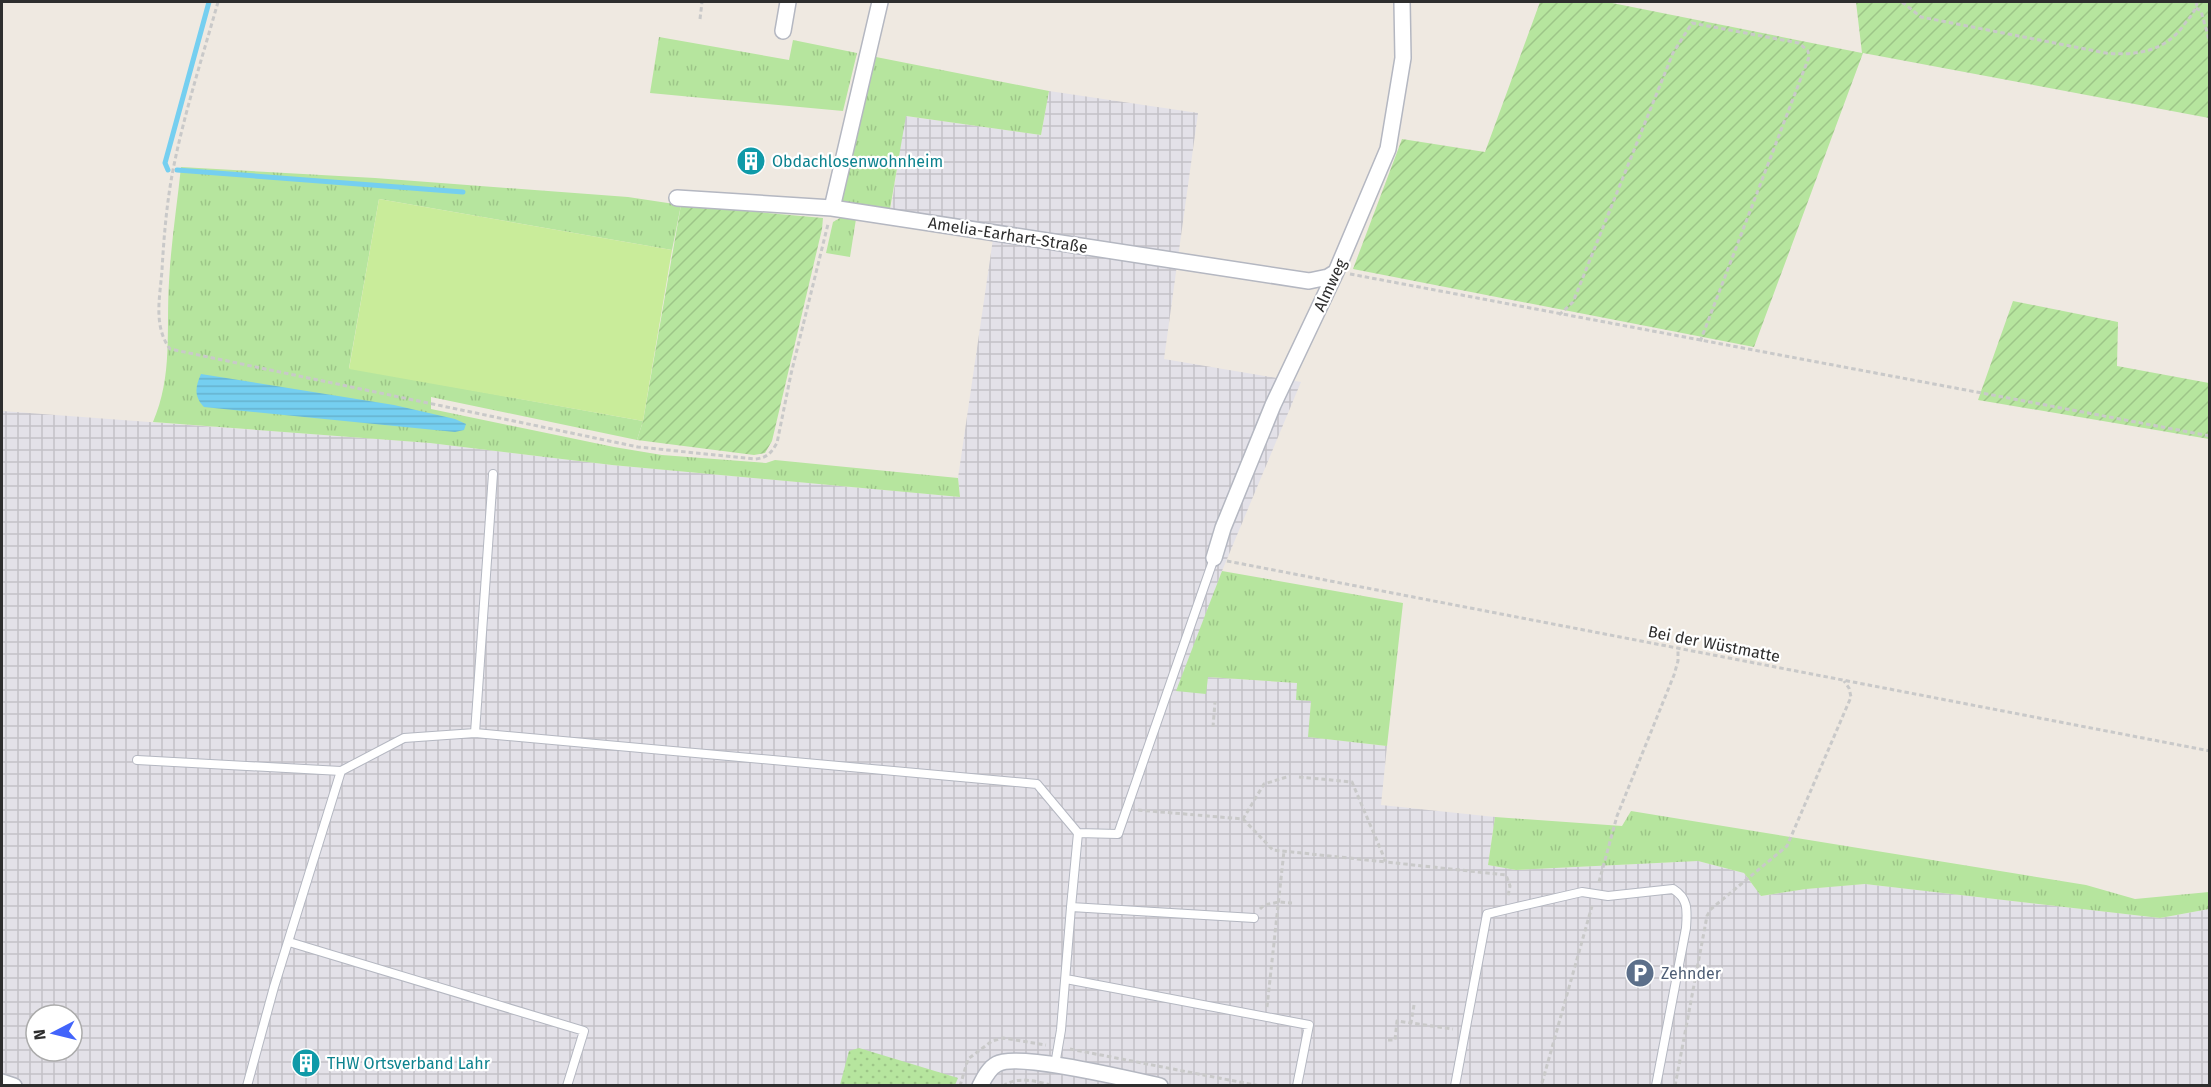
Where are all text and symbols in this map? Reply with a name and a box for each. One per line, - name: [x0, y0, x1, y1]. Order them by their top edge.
- building icon: Obdachlosenwohnheim: [735, 145, 767, 177]
- place label: Obdachlosenwohnheim: [772, 152, 943, 171]
- street label: Amelia-Earhart-Straße: [927, 213, 1089, 257]
- street label: Almweg: [1310, 255, 1351, 314]
- street label: Bei der Wüstmatte: [1646, 622, 1782, 666]
- parking icon: Zehnder: [1624, 957, 1656, 989]
- place label: Zehnder: [1661, 964, 1722, 983]
- north arrow: [24, 1003, 84, 1063]
- text: N: [30, 1028, 50, 1041]
- building icon: THW Ortsverband Lahr: [290, 1047, 322, 1079]
- place label: THW Ortsverband Lahr: [327, 1054, 491, 1073]

